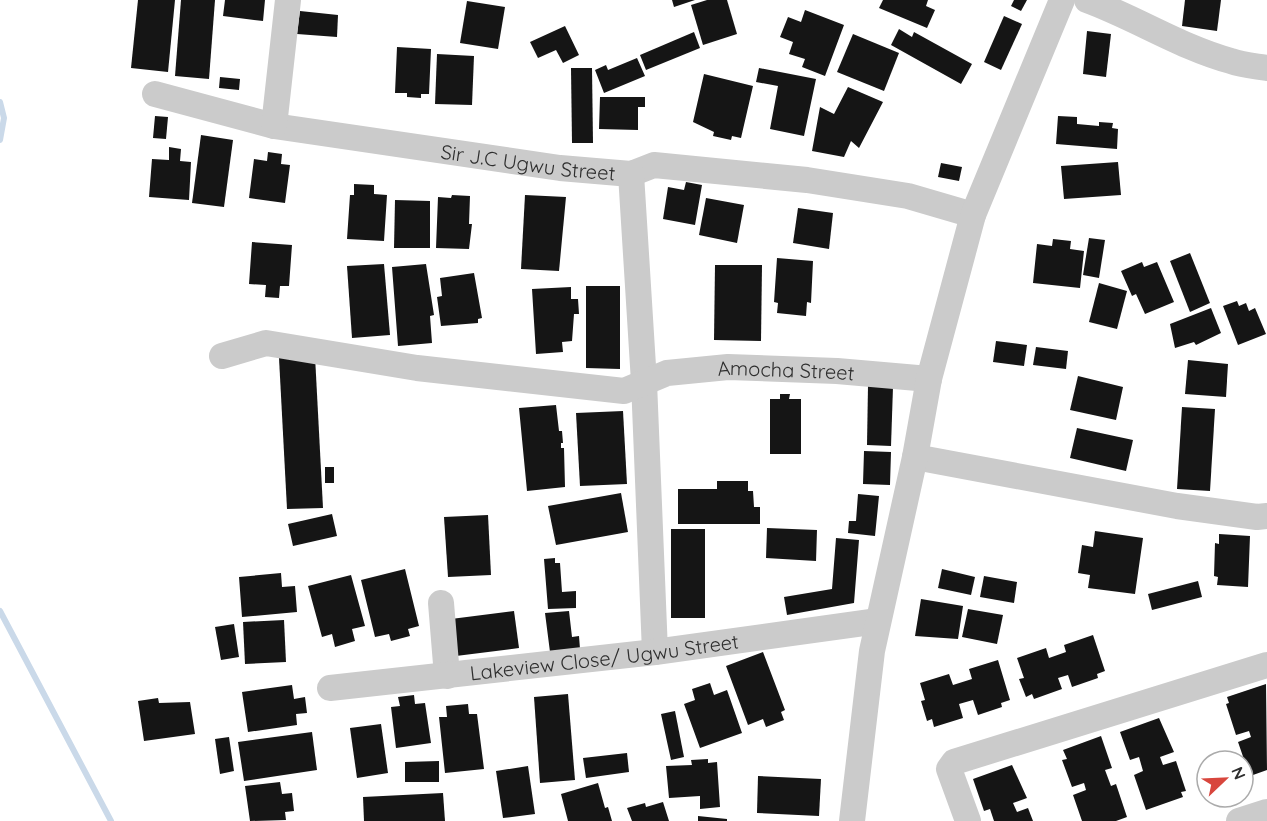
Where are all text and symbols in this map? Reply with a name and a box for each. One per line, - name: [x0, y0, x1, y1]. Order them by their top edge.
- street label: Sir J.C Ugwu Street: [439, 138, 617, 185]
- street label: Amocha Street: [716, 354, 856, 385]
- street label: Lakeview Close/ Ugwu Street: [469, 628, 740, 685]
- north arrow: [1195, 749, 1255, 809]
- text: N: [1227, 764, 1250, 782]

